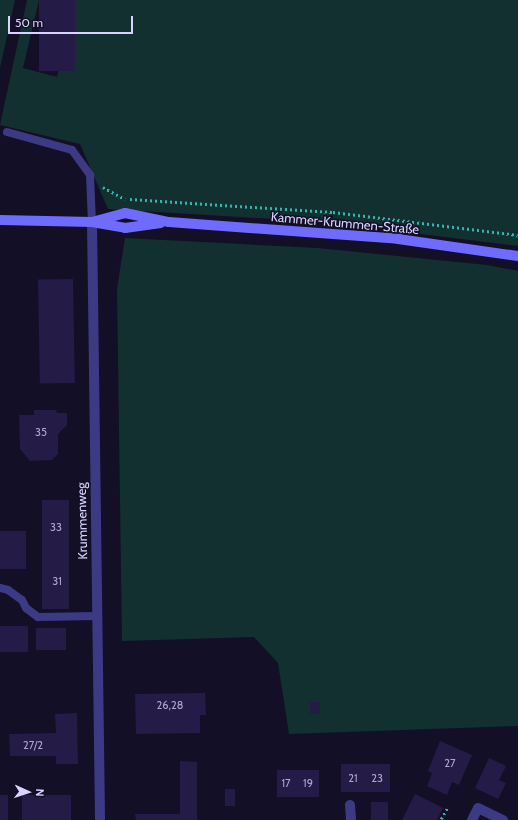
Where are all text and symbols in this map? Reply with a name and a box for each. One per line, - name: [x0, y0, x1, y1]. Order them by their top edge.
- scale bar: [10, 8, 135, 34]
- text: 50 m: [15, 15, 43, 30]
- street label: Kammer-Krummen-Straße: [270, 209, 420, 237]
- house number: 35: [35, 425, 47, 439]
- street label: Krummenweg: [74, 482, 90, 560]
- house number: 33: [50, 520, 62, 534]
- house number: 31: [52, 574, 62, 588]
- house number: 26,28: [157, 698, 183, 712]
- house number: 27/2: [23, 738, 43, 752]
- house number: 27: [444, 756, 456, 770]
- house number: 21: [348, 771, 358, 785]
- house number: 23: [371, 771, 383, 785]
- north arrow: [8, 772, 48, 812]
- house number: 17: [281, 776, 291, 790]
- house number: 19: [303, 776, 313, 790]
- text: N: [33, 788, 47, 797]

